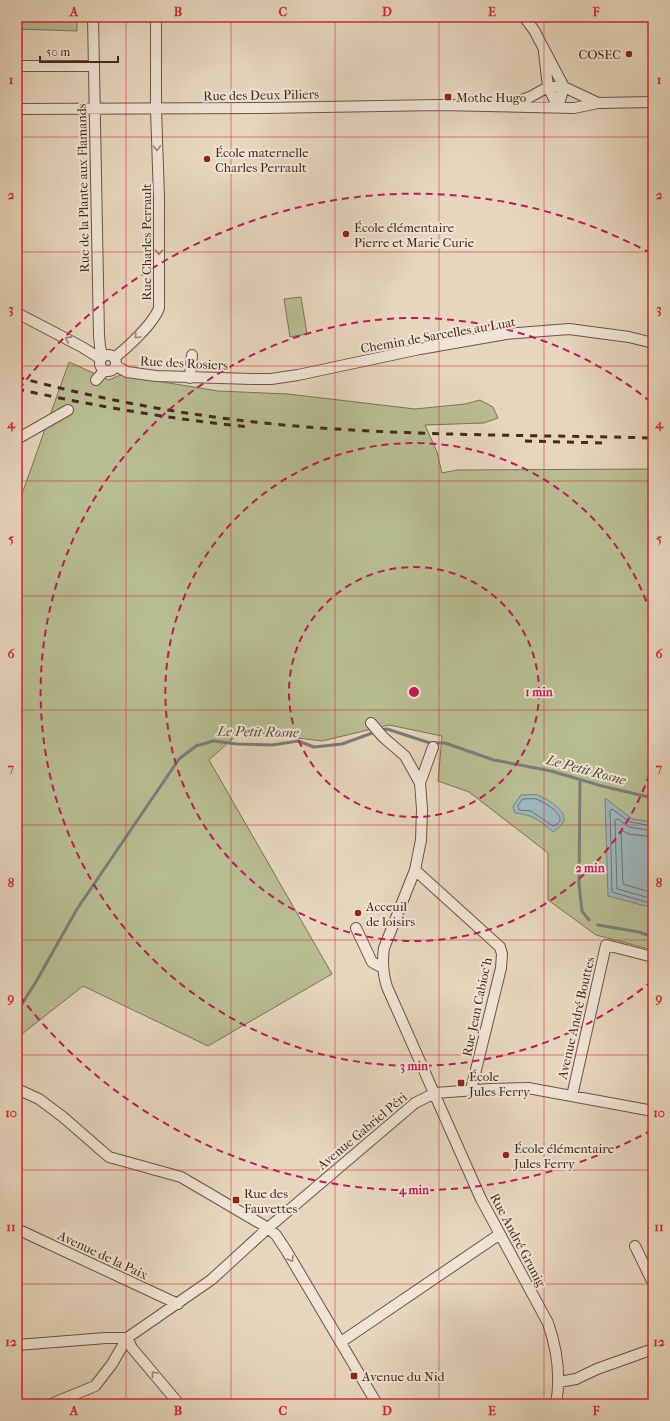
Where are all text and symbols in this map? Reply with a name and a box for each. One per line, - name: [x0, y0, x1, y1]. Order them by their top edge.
- text: A: [69, 4, 79, 19]
- text: B: [174, 4, 183, 19]
- text: C: [279, 4, 288, 19]
- text: D: [382, 4, 392, 19]
- text: E: [488, 4, 496, 19]
- text: F: [592, 4, 600, 19]
- scale bar: [40, 38, 118, 64]
- text: 50 m: [46, 45, 70, 59]
- place label: COSEC: [579, 47, 621, 62]
- marker: COSEC: [624, 49, 634, 59]
- text: 1: [9, 72, 14, 87]
- text: 1: [657, 72, 662, 87]
- street label: Rue des Deux Piliers: [203, 86, 319, 104]
- place label: Mothe Hugo: [456, 90, 527, 105]
- marker: Mothe Hugo: [443, 92, 453, 102]
- street label: Rue de la Plante aux Flamands: [74, 103, 92, 273]
- one-way arrow: [153, 145, 161, 151]
- place label: École maternelle Charles Perrault: [215, 145, 309, 175]
- marker: École maternelle Charles Perrault: [202, 154, 212, 164]
- street label: Rue Charles Perrault: [139, 183, 154, 301]
- text: 2: [8, 187, 15, 202]
- text: 2: [656, 187, 663, 202]
- place label: École élémentaire Pierre et Marie Curie: [354, 220, 475, 250]
- marker: École élémentaire Pierre et Marie Curie: [341, 229, 351, 239]
- one-way arrow: [155, 249, 163, 255]
- text: 3: [8, 301, 14, 317]
- text: 3: [656, 301, 662, 317]
- street label: Chemin de Sarcelles au Luat: [359, 314, 517, 356]
- one-way arrow: [134, 331, 142, 339]
- one-way arrow: [65, 336, 72, 344]
- street label: Rue des Rosiers: [140, 353, 229, 373]
- text: 4: [6, 416, 16, 432]
- text: 4: [654, 416, 664, 432]
- text: 5: [8, 531, 14, 546]
- text: 5: [656, 531, 662, 546]
- text: 6: [7, 646, 15, 661]
- text: 6: [655, 646, 663, 661]
- centre of rings: [407, 685, 421, 699]
- text: 1 min: [525, 685, 554, 699]
- water label: Le Petit Rosne: [216, 723, 299, 741]
- water label: Le Petit Rosne: [543, 751, 628, 789]
- text: 7: [7, 760, 15, 775]
- text: 7: [655, 760, 663, 775]
- text: 2 min: [575, 861, 606, 875]
- text: 8: [8, 875, 15, 890]
- text: 8: [656, 875, 663, 890]
- place label: Acceuil de loisirs: [365, 899, 415, 929]
- marker: Acceuil de loisirs: [353, 908, 363, 918]
- street label: Rue Jean Cabioc'h: [459, 955, 495, 1058]
- street label: Avenue André Bouttes: [554, 955, 597, 1082]
- text: 9: [7, 990, 15, 1006]
- text: 9: [655, 990, 663, 1006]
- text: 3 min: [400, 1059, 429, 1074]
- place label: École Jules Ferry: [468, 1069, 531, 1099]
- marker: École Jules Ferry: [456, 1078, 466, 1088]
- street label: Avenue Gabriel Péri: [313, 1089, 410, 1173]
- text: 10: [5, 1105, 17, 1120]
- text: 10: [653, 1105, 665, 1120]
- place label: École élémentaire Jules Ferry: [513, 1141, 615, 1171]
- marker: École élémentaire Jules Ferry: [501, 1150, 511, 1160]
- text: 4 min: [398, 1183, 430, 1198]
- place label: Rue des Fauvettes: [244, 1186, 298, 1216]
- street label: Rue André Grunig: [487, 1191, 549, 1290]
- marker: Rue des Fauvettes: [231, 1195, 241, 1205]
- text: 11: [6, 1219, 16, 1234]
- text: 11: [654, 1219, 664, 1234]
- street label: Avenue de la Paix: [55, 1227, 151, 1283]
- one-way arrow: [287, 1255, 294, 1262]
- text: 12: [5, 1334, 17, 1349]
- text: 12: [653, 1334, 665, 1349]
- place label: Avenue du Nid: [361, 1369, 445, 1384]
- marker: Avenue du Nid: [349, 1371, 359, 1381]
- one-way arrow: [151, 1372, 158, 1379]
- text: A: [69, 1403, 79, 1418]
- text: B: [174, 1403, 183, 1418]
- text: C: [279, 1403, 288, 1418]
- text: D: [382, 1403, 392, 1418]
- text: E: [488, 1403, 496, 1418]
- text: F: [592, 1403, 600, 1418]

